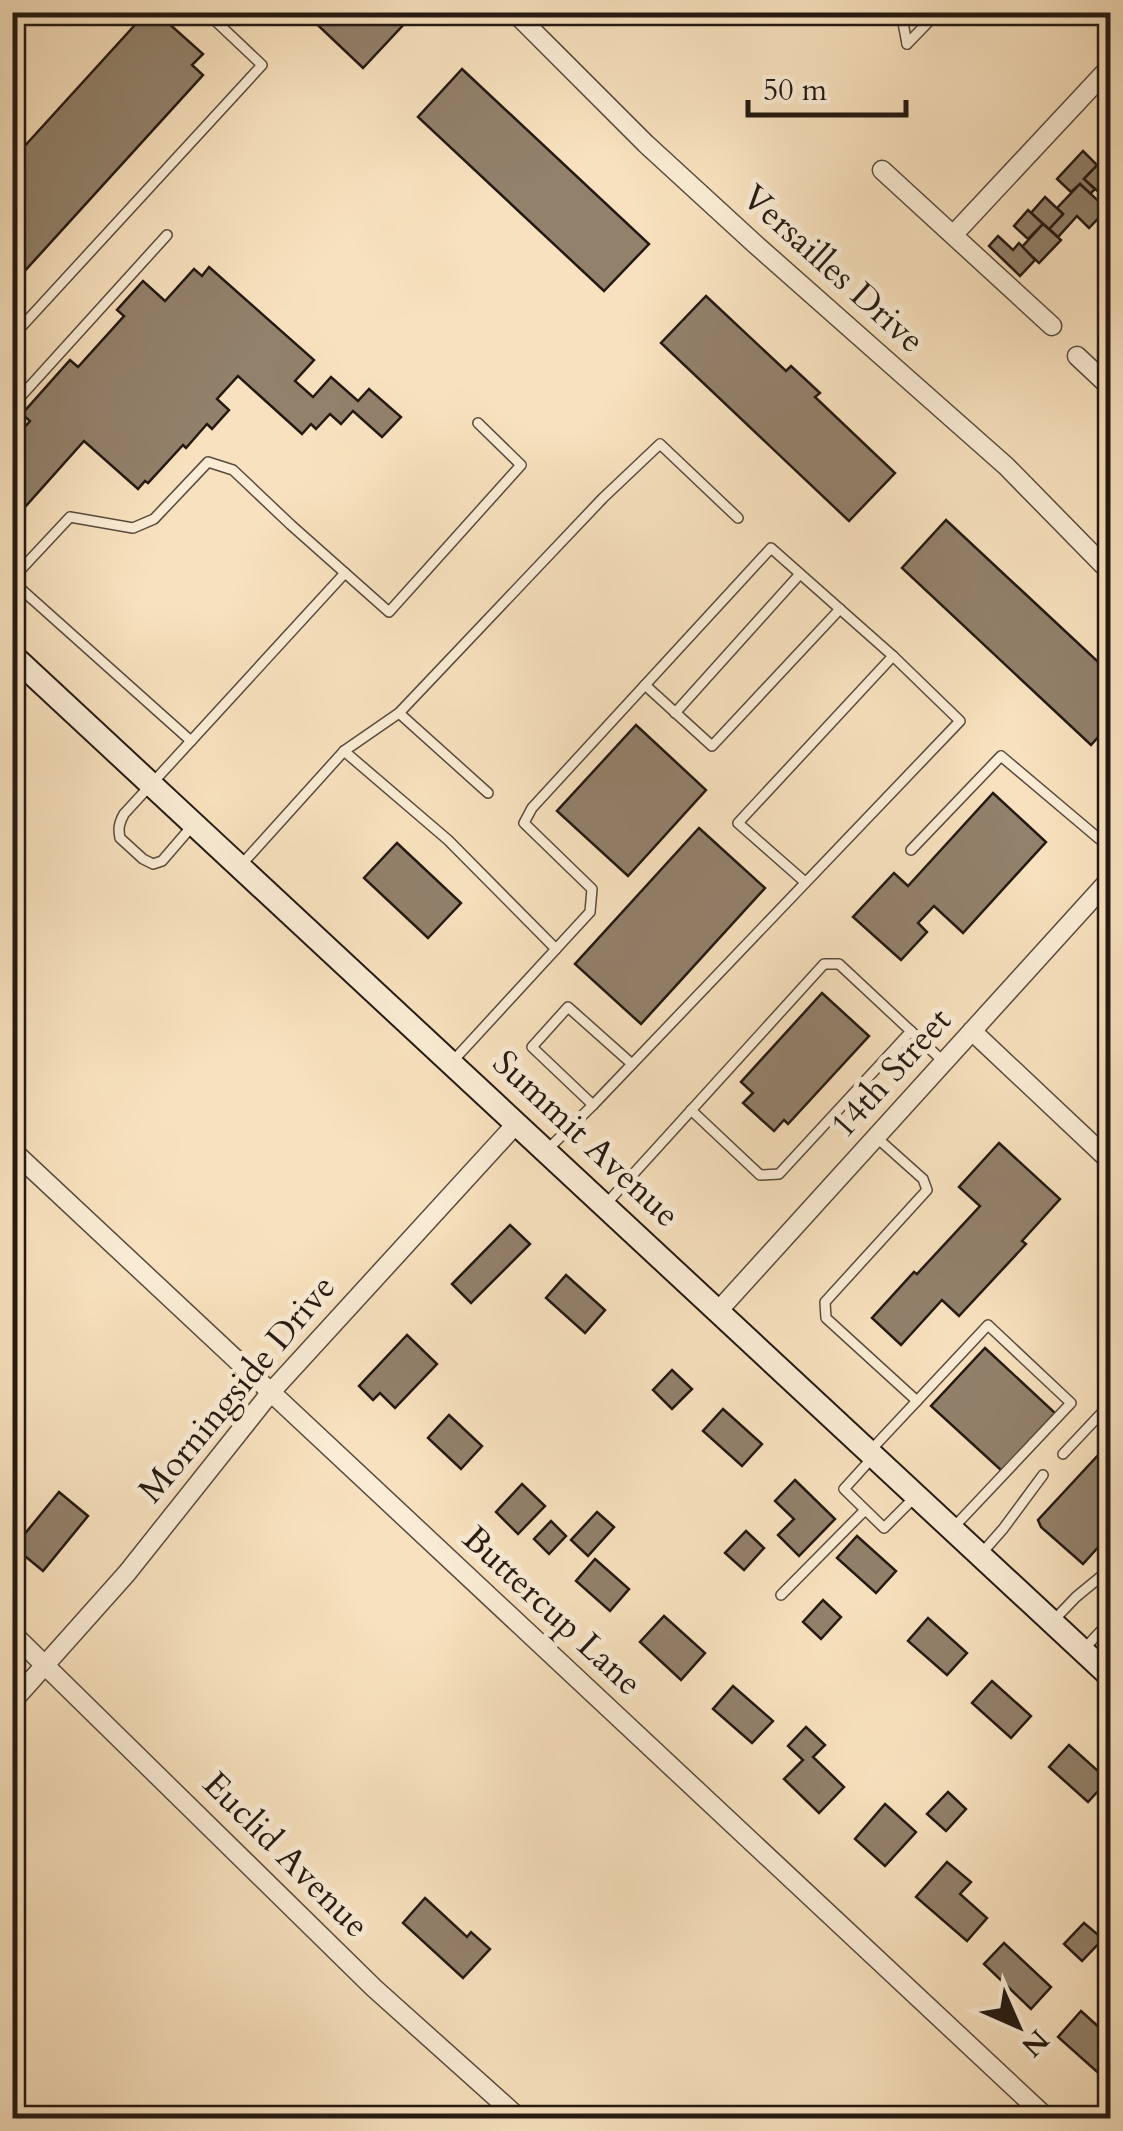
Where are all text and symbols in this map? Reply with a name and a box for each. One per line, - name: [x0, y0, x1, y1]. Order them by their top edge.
- scale bar: [748, 55, 906, 117]
- text: 50 m: [763, 70, 828, 111]
- street label: Versailles Drive: [731, 174, 935, 364]
- street label: 14th Street: [820, 998, 962, 1148]
- street label: Summit Avenue: [482, 1040, 690, 1238]
- street label: Morningside Drive: [127, 1265, 347, 1513]
- street label: Buttercup Lane: [452, 1515, 652, 1707]
- street label: Euclid Avenue: [192, 1761, 380, 1949]
- north arrow: [968, 1976, 1068, 2076]
- text: N: [1013, 2021, 1057, 2065]

